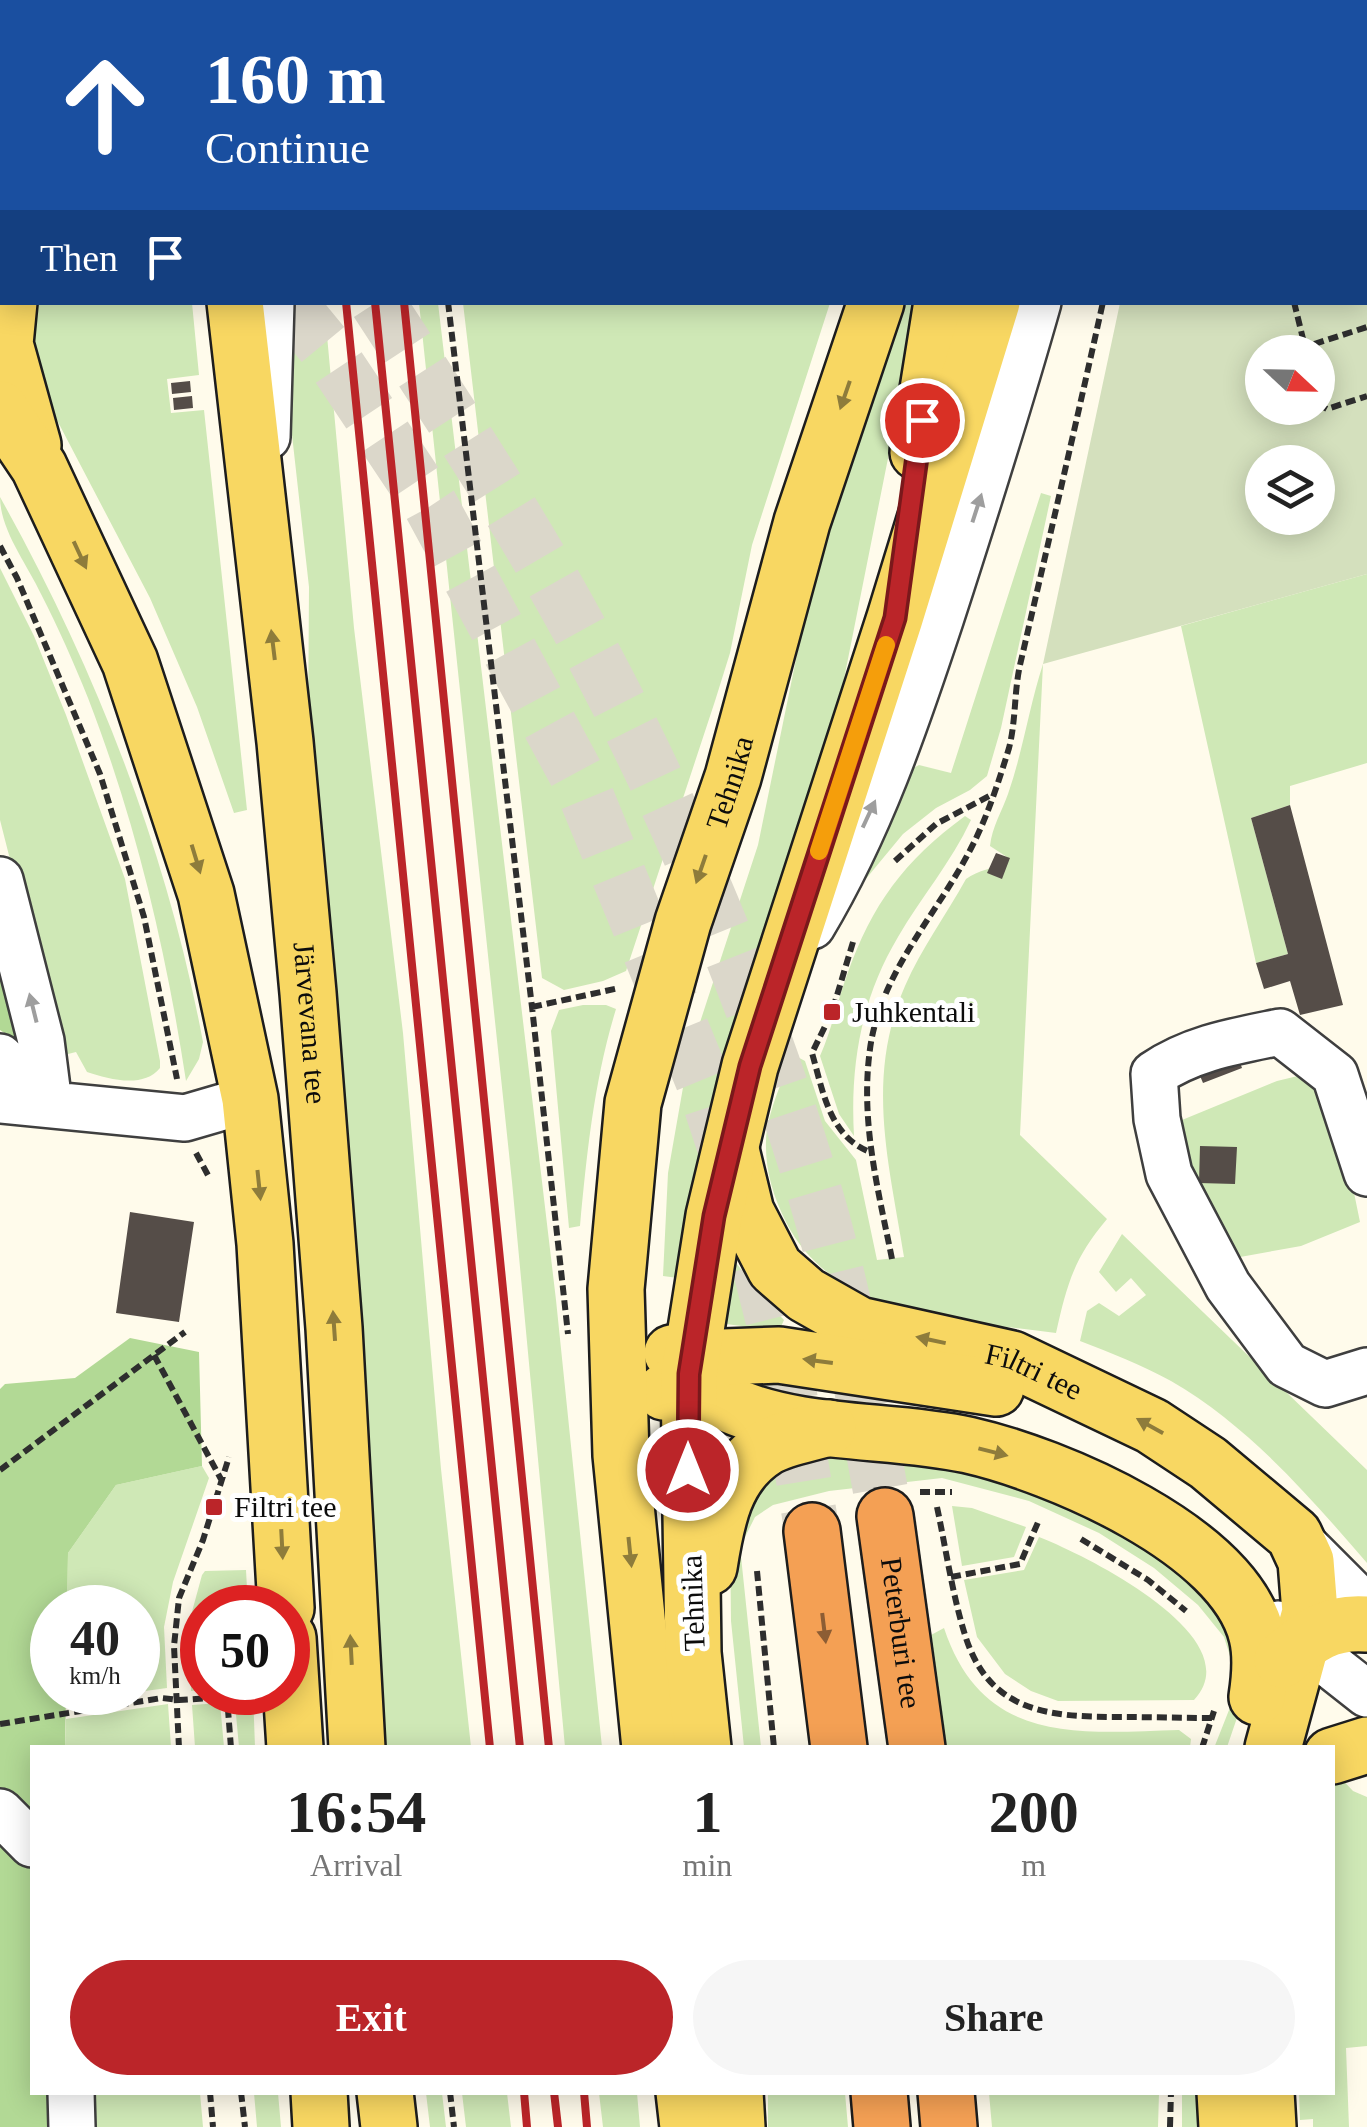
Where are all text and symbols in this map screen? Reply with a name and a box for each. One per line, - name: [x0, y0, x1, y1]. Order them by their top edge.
- icon: ahead: [40, 40, 170, 170]
- text: 160 m: [205, 41, 386, 118]
- text: Continue: [205, 123, 370, 173]
- icon: arrive: [138, 230, 193, 285]
- text: Then: [40, 237, 118, 279]
- north arrow: [1245, 335, 1335, 425]
- map controls: [1245, 335, 1335, 535]
- pin: [880, 378, 965, 463]
- one-way arrow: [837, 380, 852, 410]
- icon: arrive: [895, 393, 950, 448]
- button: layers: [1245, 445, 1335, 535]
- one-way arrow: [970, 493, 985, 523]
- one-way arrow: [72, 541, 89, 570]
- one-way arrow: [265, 629, 281, 661]
- street label: Tehnika: [699, 732, 759, 834]
- one-way arrow: [860, 799, 877, 828]
- one-way arrow: [189, 844, 204, 874]
- one-way arrow: [693, 855, 708, 885]
- street label: Järvevana tee: [287, 941, 334, 1105]
- one-way arrow: [25, 992, 40, 1023]
- place label: Juhkentali: [852, 995, 975, 1028]
- marker: Juhkentali: [821, 1001, 843, 1023]
- one-way arrow: [251, 1170, 267, 1201]
- one-way arrow: [326, 1309, 342, 1341]
- one-way arrow: [915, 1331, 946, 1347]
- street label: Filtri tee: [982, 1337, 1088, 1406]
- one-way arrow: [802, 1353, 833, 1369]
- position arrow: [636, 1418, 740, 1522]
- one-way arrow: [1136, 1418, 1164, 1436]
- one-way arrow: [978, 1444, 1009, 1460]
- place label: Filtri tee: [234, 1490, 336, 1523]
- marker: Filtri tee: [203, 1496, 225, 1518]
- one-way arrow: [274, 1529, 290, 1561]
- one-way arrow: [623, 1537, 639, 1569]
- street label: Tehnika: [674, 1554, 711, 1652]
- street label: Peterburi tee: [875, 1555, 928, 1711]
- speed limit sign: 50: [180, 1585, 310, 1715]
- text: 40: [70, 1610, 120, 1666]
- one-way arrow: [816, 1612, 832, 1644]
- one-way arrow: [343, 1634, 359, 1666]
- text: km/h: [69, 1662, 121, 1689]
- text: 16:54: [286, 1779, 426, 1845]
- text: 1: [692, 1779, 722, 1845]
- text: 200: [989, 1779, 1079, 1845]
- text: Arrival: [310, 1847, 402, 1883]
- text: min: [683, 1847, 732, 1883]
- text: m: [1021, 1847, 1046, 1883]
- button: Exit: [70, 1960, 673, 2075]
- button: Share: [693, 1960, 1295, 2075]

